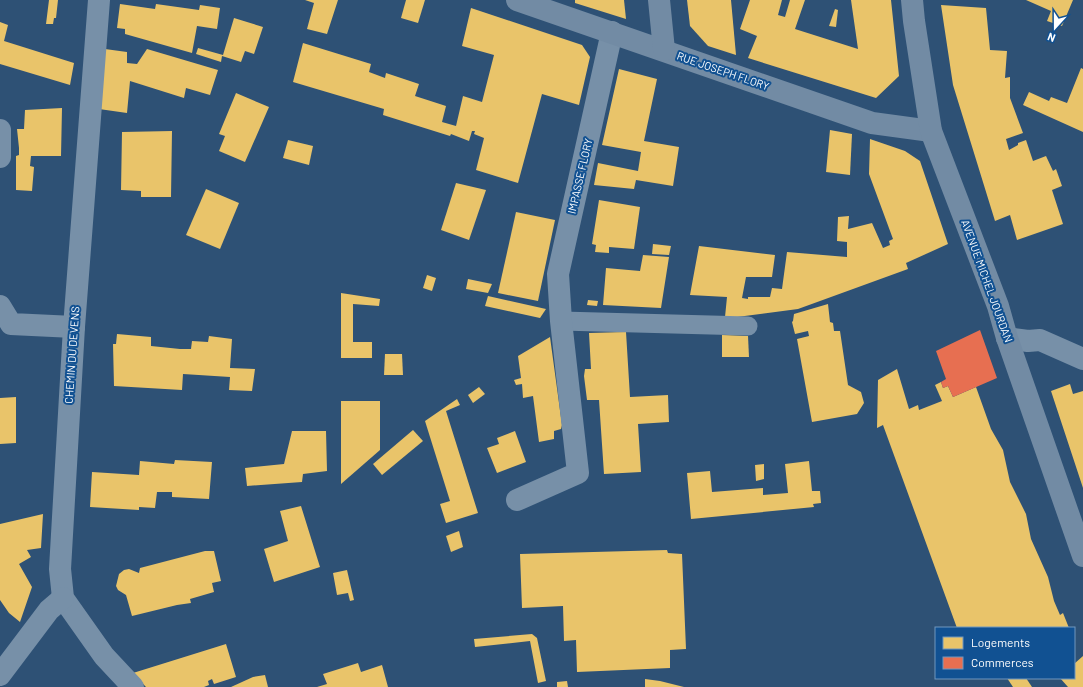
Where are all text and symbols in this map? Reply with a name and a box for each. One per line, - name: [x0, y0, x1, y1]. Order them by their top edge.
- north arrow: [1035, 8, 1075, 48]
- text: N: [1045, 30, 1057, 45]
- street label: RUE JOSEPH FLORY: [675, 49, 771, 92]
- street label: IMPASSE FLORY: [565, 137, 595, 215]
- street label: AVENUE MICHEL JOURDAN: [959, 218, 1016, 344]
- street label: CHEMIN DU DEVENS: [62, 306, 81, 404]
- legend: [935, 627, 1075, 679]
- text: Logements: [971, 635, 1030, 649]
- text: Commerces: [971, 655, 1034, 669]

